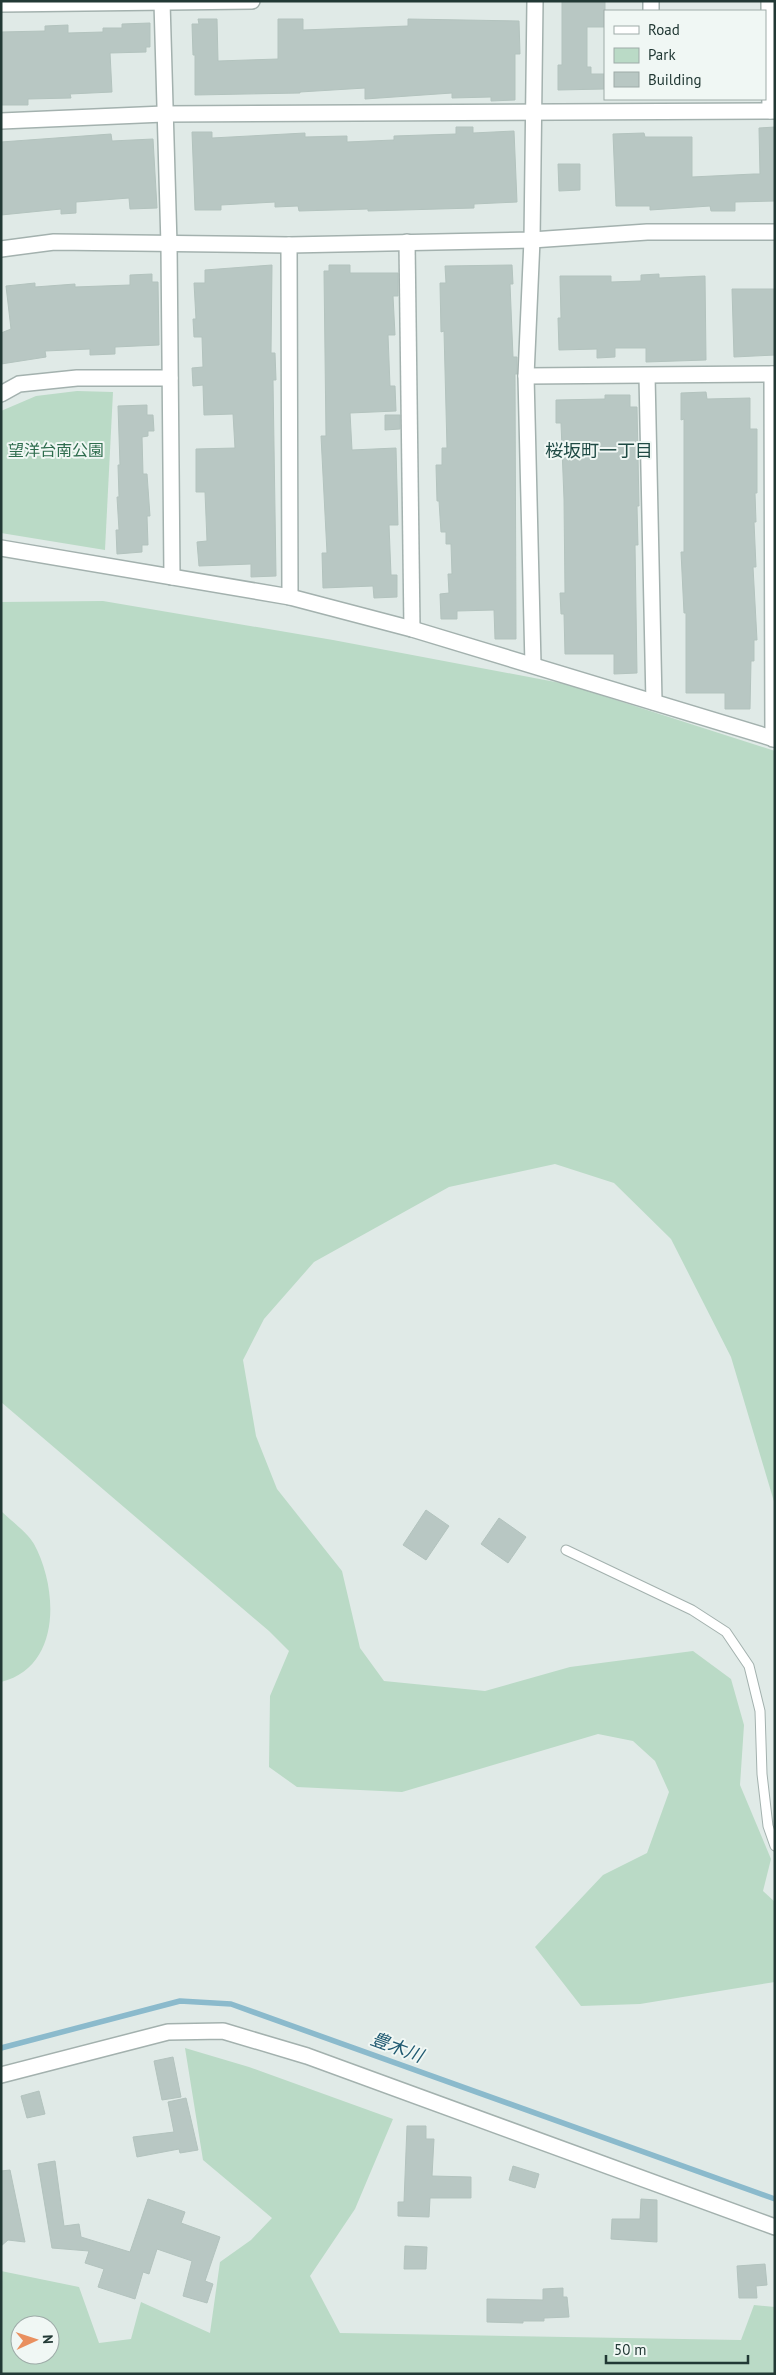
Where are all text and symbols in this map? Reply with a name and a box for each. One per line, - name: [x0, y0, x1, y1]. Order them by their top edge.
- legend: [604, 10, 766, 100]
- text: Road: [648, 20, 680, 39]
- text: Park: [648, 45, 676, 64]
- text: Building: [648, 70, 702, 89]
- district label: 桜坂町一丁目: [545, 439, 653, 462]
- park label: 望洋台南公園: [8, 440, 104, 460]
- water label: 豊木川: [368, 2027, 428, 2068]
- north arrow: [10, 2315, 60, 2365]
- scale bar: [606, 2332, 748, 2364]
- text: N: [39, 2334, 57, 2344]
- text: 50 m: [614, 2340, 647, 2359]

